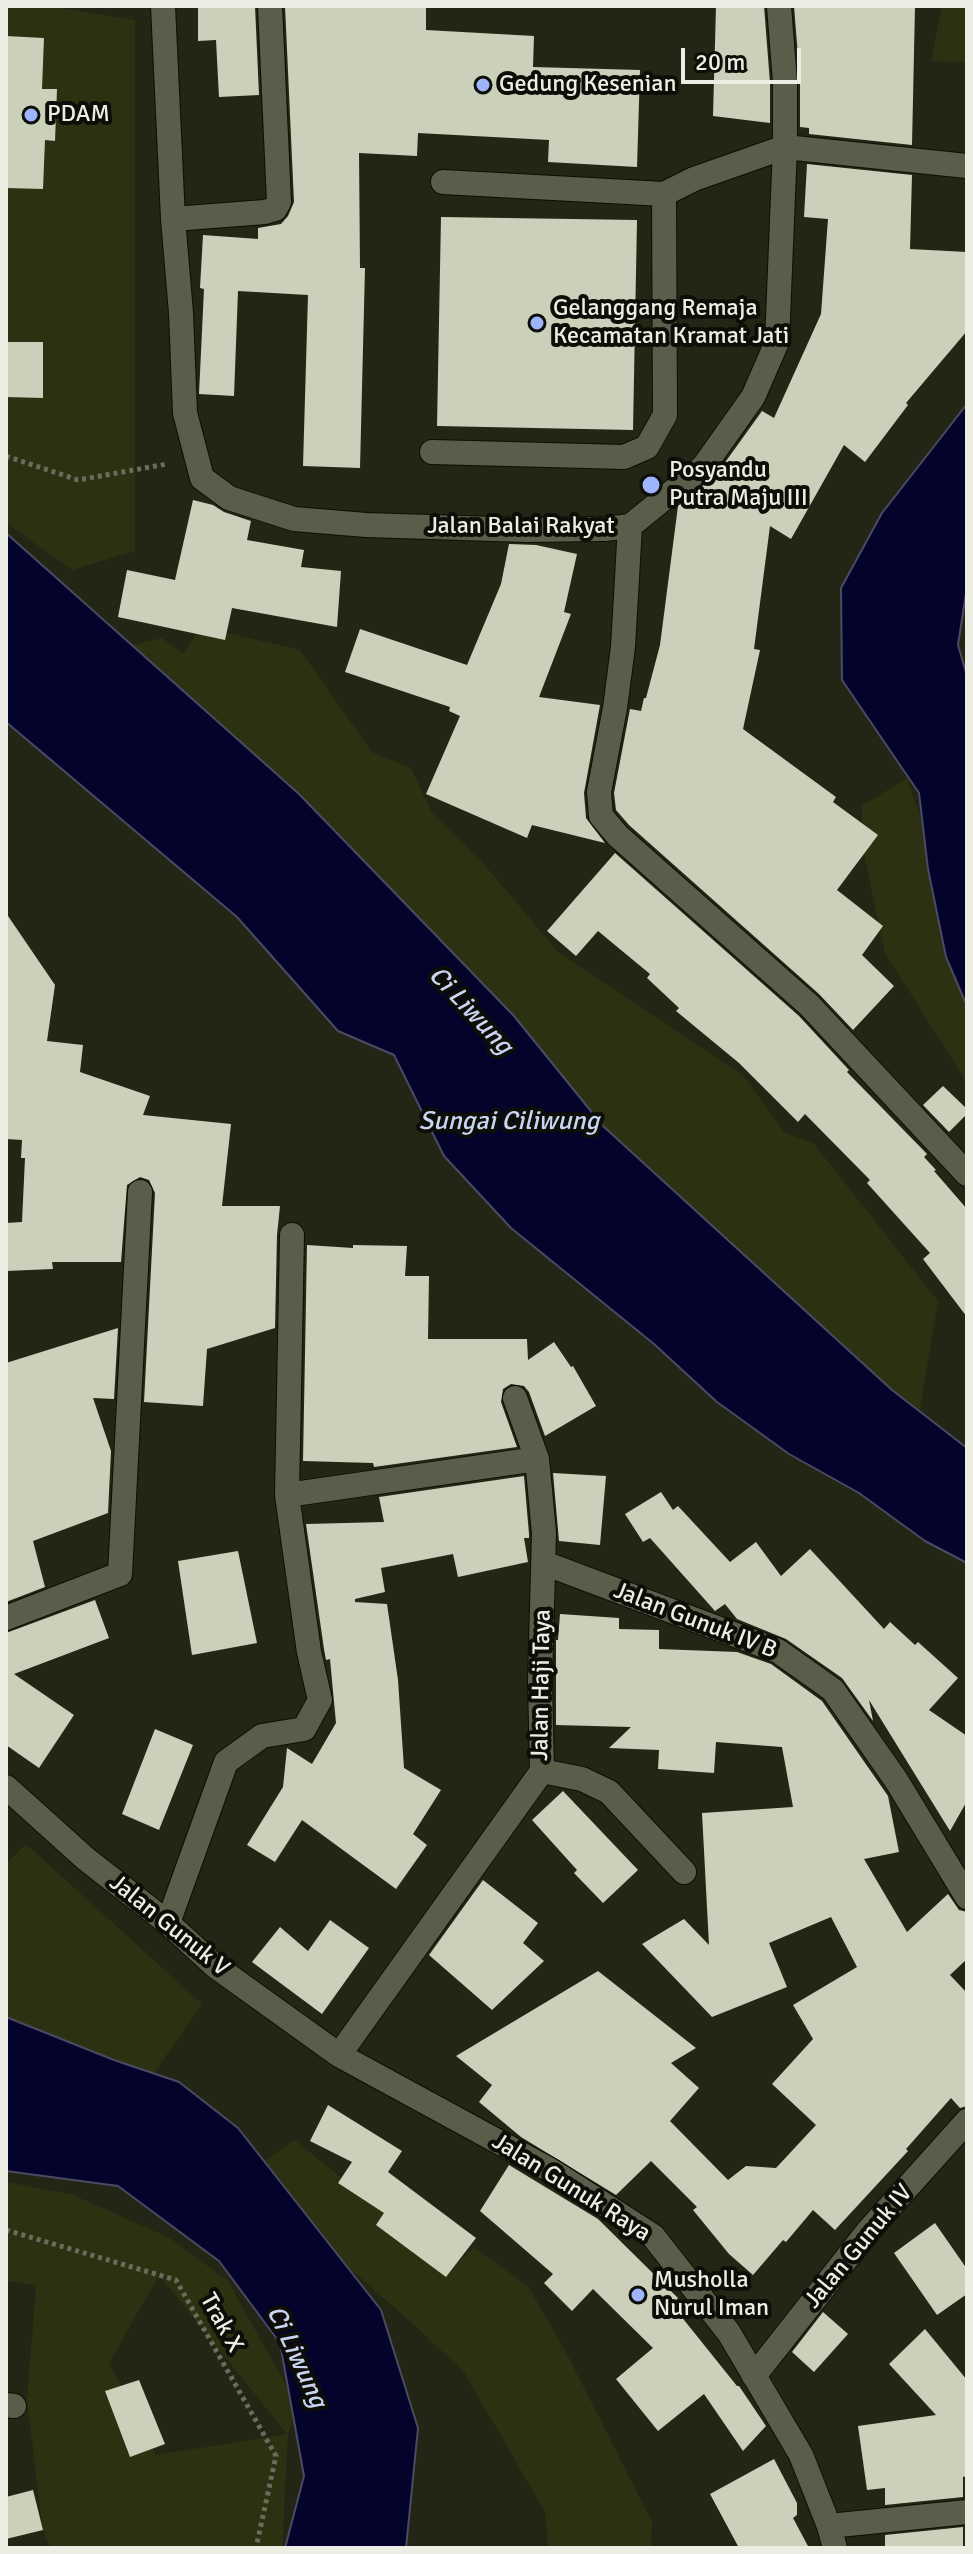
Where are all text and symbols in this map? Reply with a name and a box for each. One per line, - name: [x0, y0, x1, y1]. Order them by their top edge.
- scale bar: [685, 32, 805, 82]
- text: 20 m: [695, 47, 745, 77]
- place label: Gedung Kesenian: [499, 71, 677, 99]
- marker: Gedung Kesenian: [474, 76, 492, 94]
- place label: PDAM: [47, 101, 110, 129]
- marker: PDAM: [22, 106, 40, 124]
- place label: Gelanggang Remaja Kecamatan Kramat Jati: [553, 295, 789, 351]
- marker: Gelanggang Remaja Kecamatan Kramat Jati: [528, 314, 546, 332]
- place label: Posyandu Putra Maju III: [669, 457, 808, 513]
- marker: Posyandu Putra Maju III: [640, 474, 662, 496]
- street label: Jalan Balai Rakyat: [427, 513, 615, 541]
- water label: Ci Liwung: [421, 960, 519, 1062]
- water label: Sungai Ciliwung: [419, 1106, 599, 1138]
- street label: Jalan Gunuk IV B: [609, 1577, 781, 1665]
- street label: Jalan Haji Taya: [526, 1609, 558, 1761]
- street label: Jalan Gunuk V: [103, 1869, 235, 1983]
- street label: Jalan Gunuk Raya: [487, 2128, 655, 2248]
- street label: Jalan Gunuk IV: [799, 2179, 919, 2315]
- place label: Musholla Nurul Iman: [654, 2267, 769, 2323]
- marker: Musholla Nurul Iman: [629, 2286, 647, 2304]
- street label: Trak X: [193, 2289, 249, 2357]
- water label: Ci Liwung: [259, 2301, 333, 2413]

